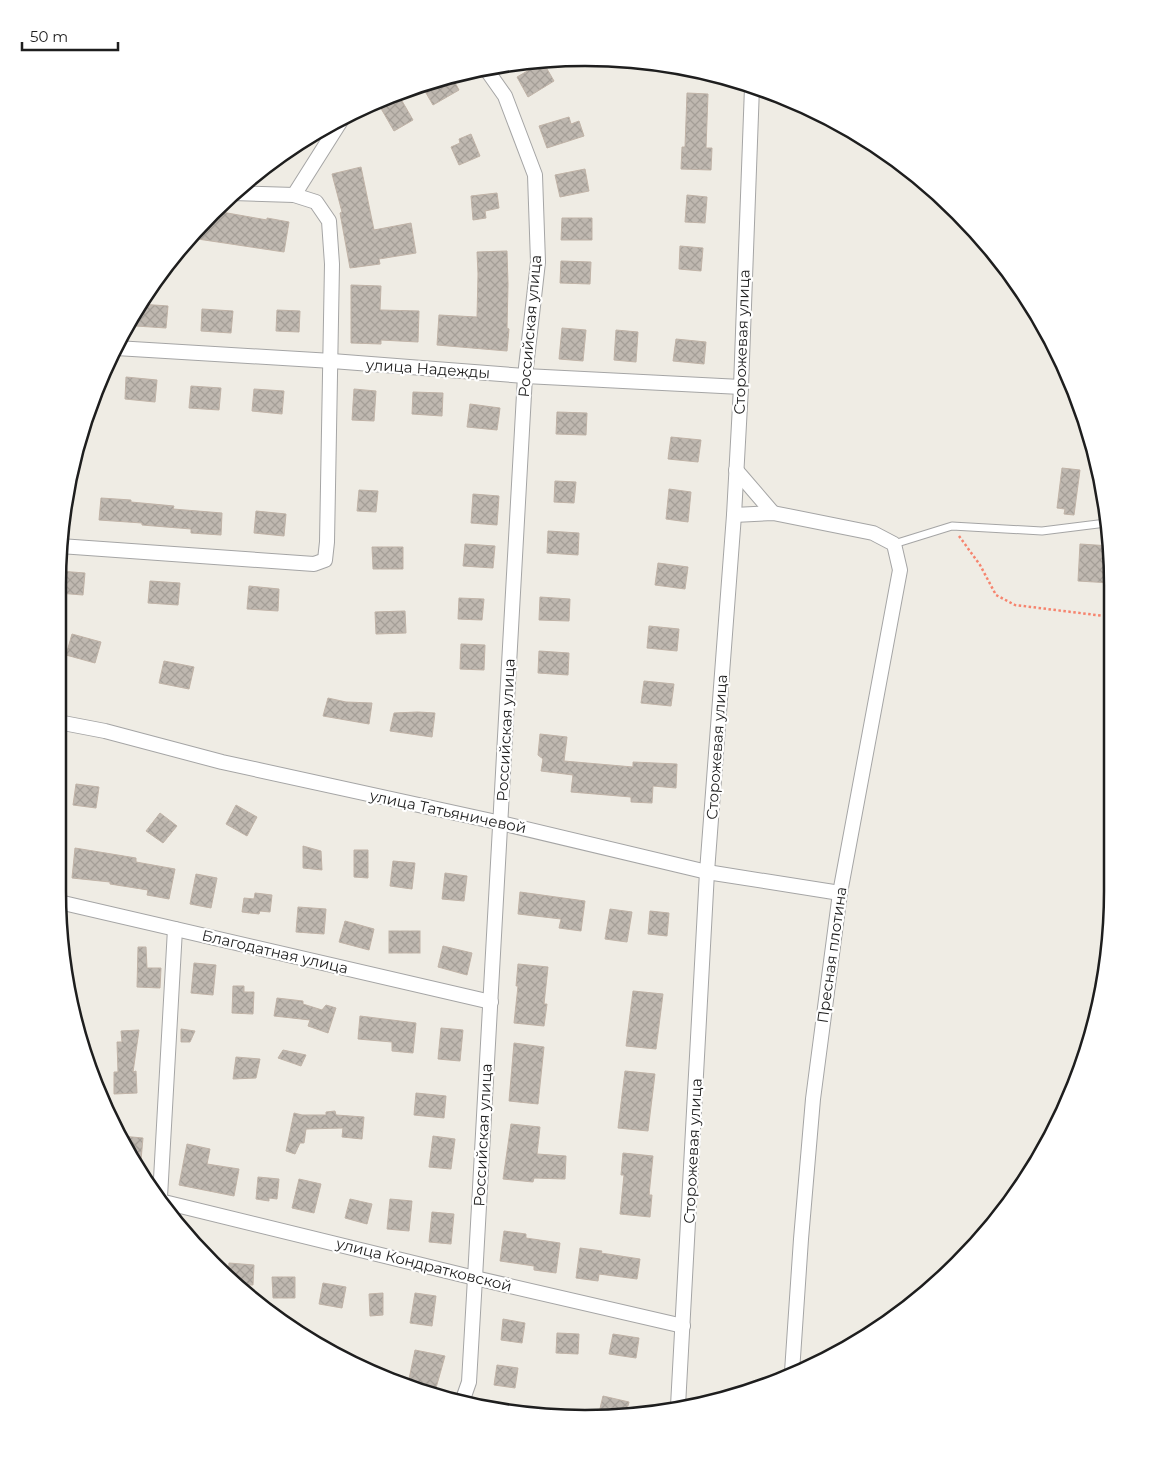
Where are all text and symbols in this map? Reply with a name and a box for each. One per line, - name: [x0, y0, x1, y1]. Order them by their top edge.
- scale bar: [22, 20, 119, 52]
- text: 50 m: [30, 27, 68, 46]
- street label: Российская улица: [514, 254, 545, 398]
- street label: Сторожевая улица: [729, 269, 754, 415]
- street label: улица Надежды: [364, 355, 491, 382]
- street label: Российская улица: [492, 658, 519, 802]
- street label: Сторожевая улица: [702, 674, 731, 820]
- street label: улица Татьяничевой: [367, 785, 528, 837]
- street label: Пресная плотина: [813, 886, 850, 1024]
- street label: Благодатная улица: [200, 925, 350, 978]
- street label: Российская улица: [469, 1063, 496, 1207]
- street label: Сторожевая улица: [679, 1078, 706, 1224]
- street label: улица Кондратковской: [333, 1233, 514, 1296]

